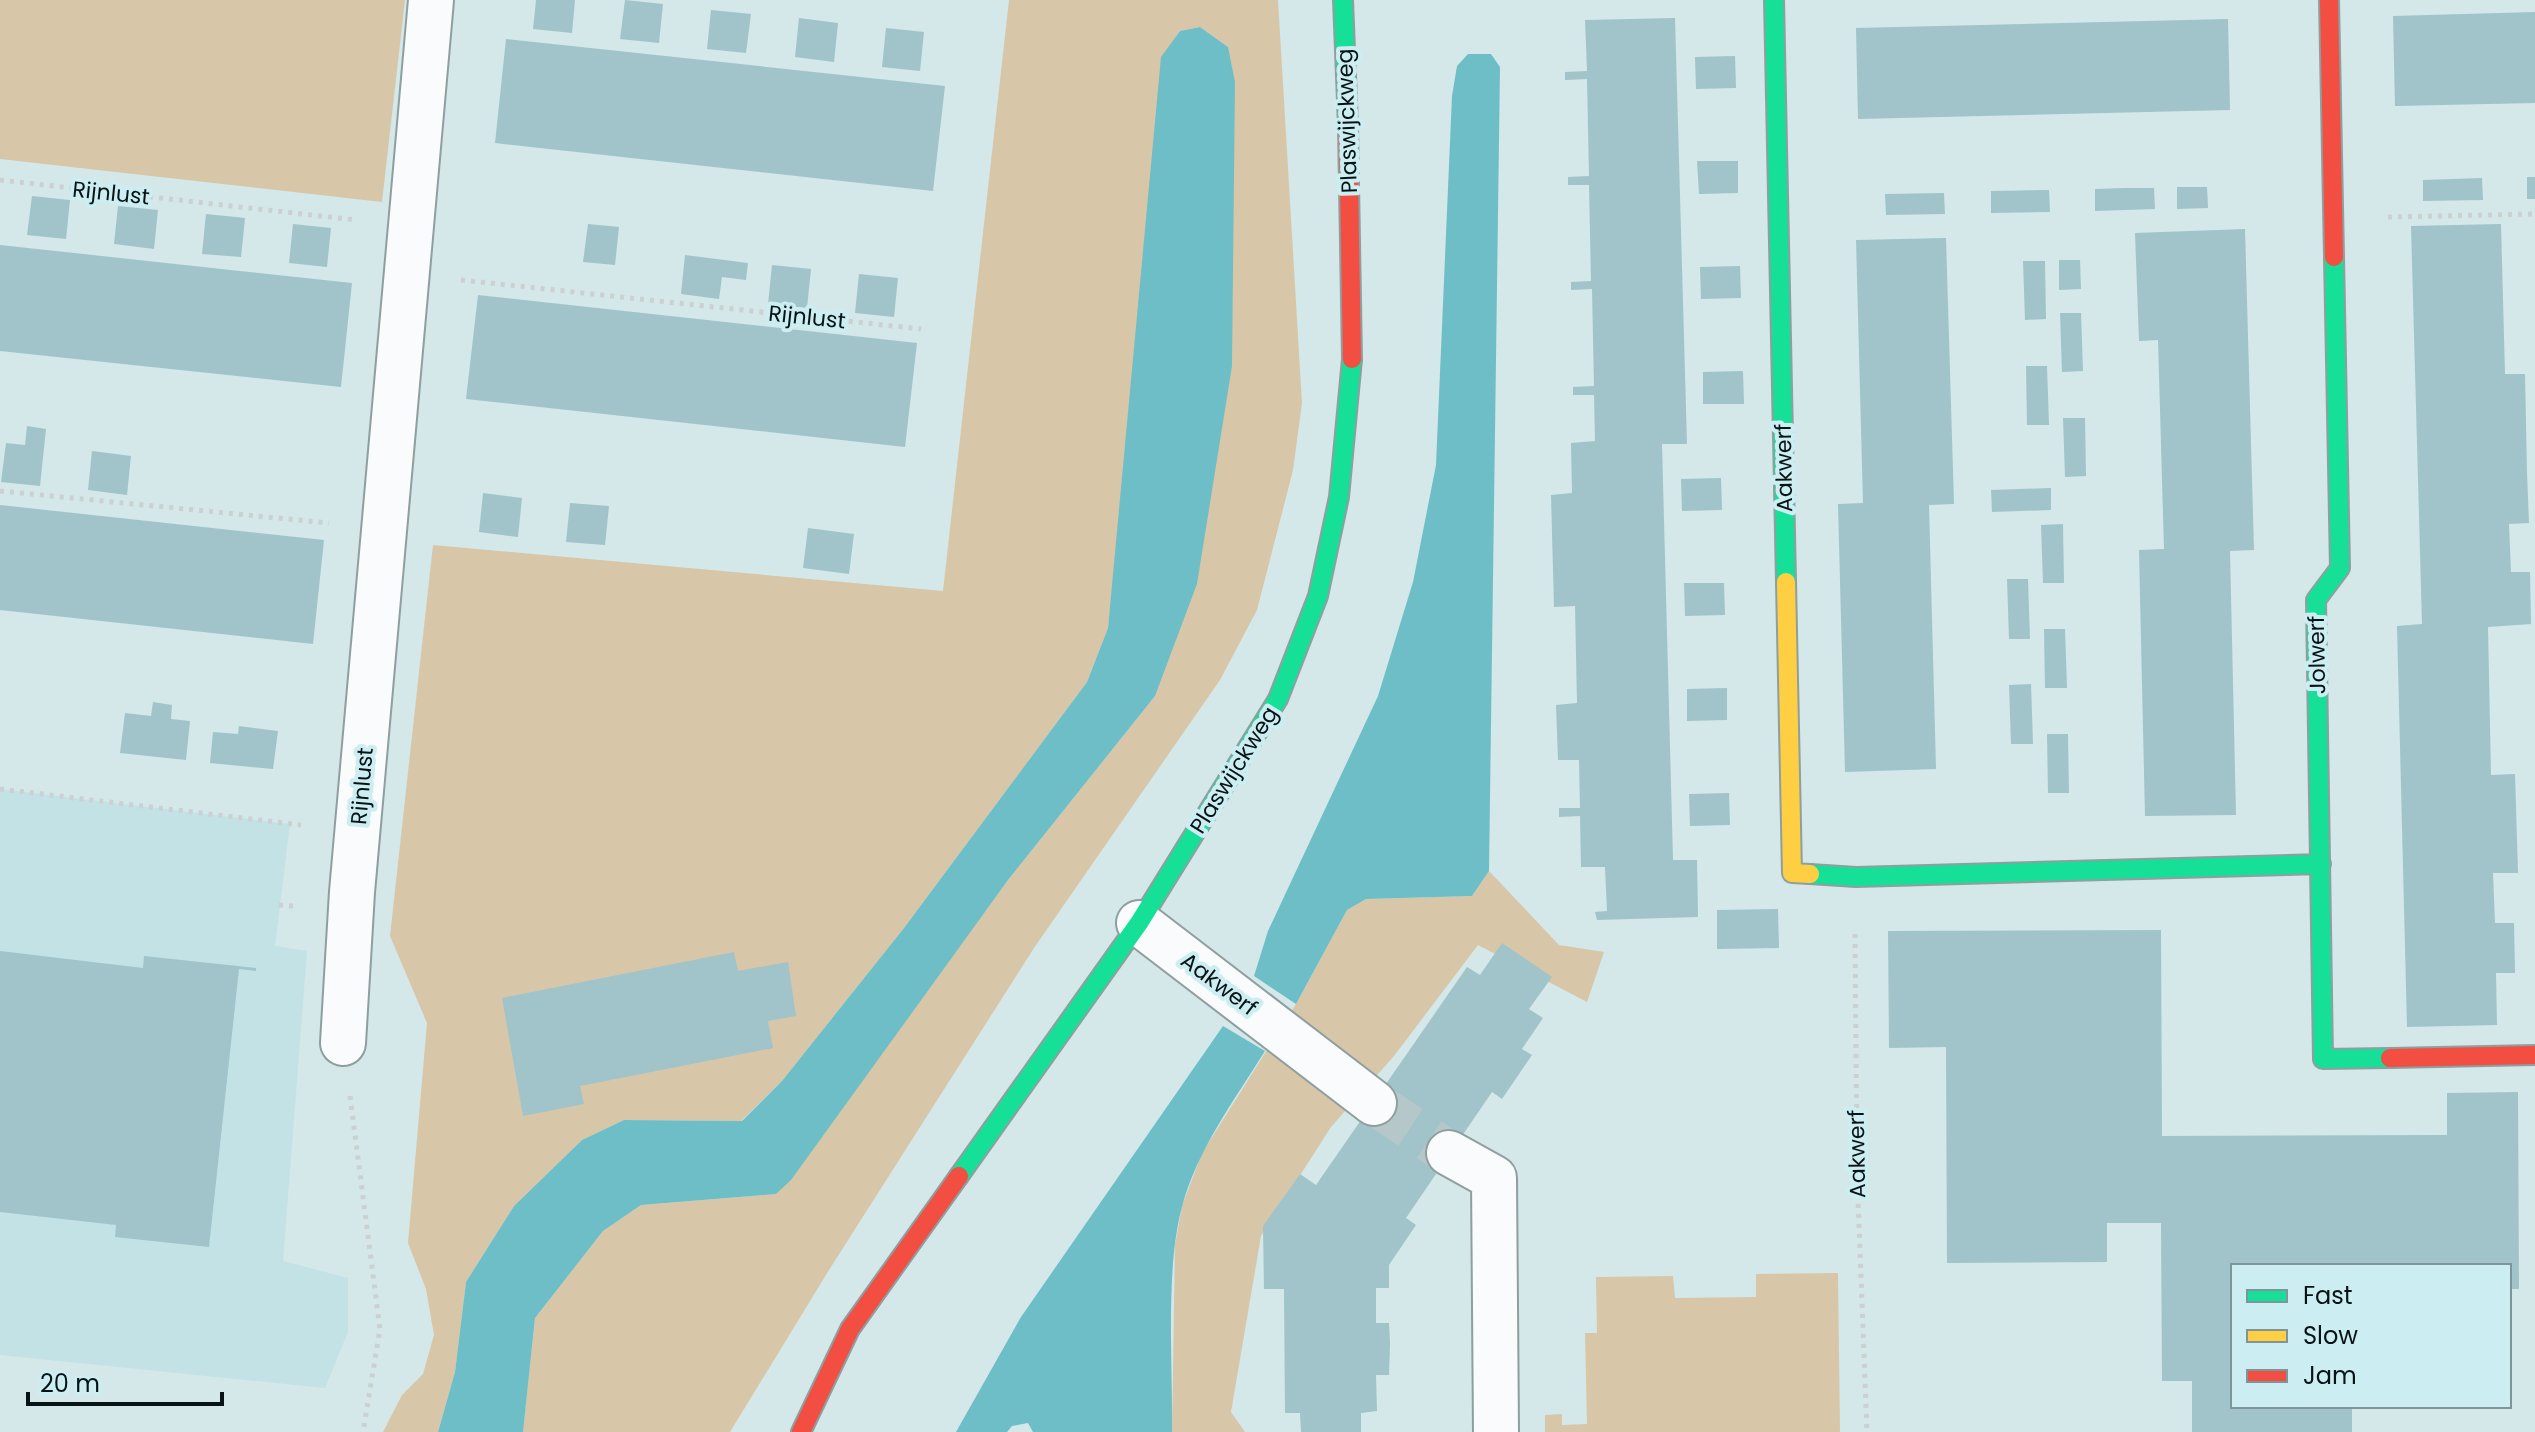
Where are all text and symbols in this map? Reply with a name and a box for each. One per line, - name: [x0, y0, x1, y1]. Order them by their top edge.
- street label: Plaswijckweg: [1329, 48, 1365, 194]
- street label: Rijnlust: [71, 174, 151, 212]
- street label: Rijnlust: [767, 298, 847, 336]
- street label: Aakwerf: [1768, 424, 1800, 512]
- street label: Jolwerf: [2301, 616, 2333, 694]
- street label: Plaswijckweg: [1183, 700, 1285, 840]
- street label: Rijnlust: [343, 746, 381, 826]
- street label: Aakwerf: [1174, 945, 1264, 1023]
- street label: Aakwerf: [1841, 1110, 1873, 1198]
- legend: [2231, 1264, 2511, 1408]
- text: Fast: [2303, 1279, 2353, 1312]
- text: Slow: [2303, 1319, 2358, 1352]
- scale bar: [28, 1356, 222, 1406]
- text: Jam: [2303, 1359, 2357, 1392]
- text: 20 m: [40, 1367, 100, 1400]

